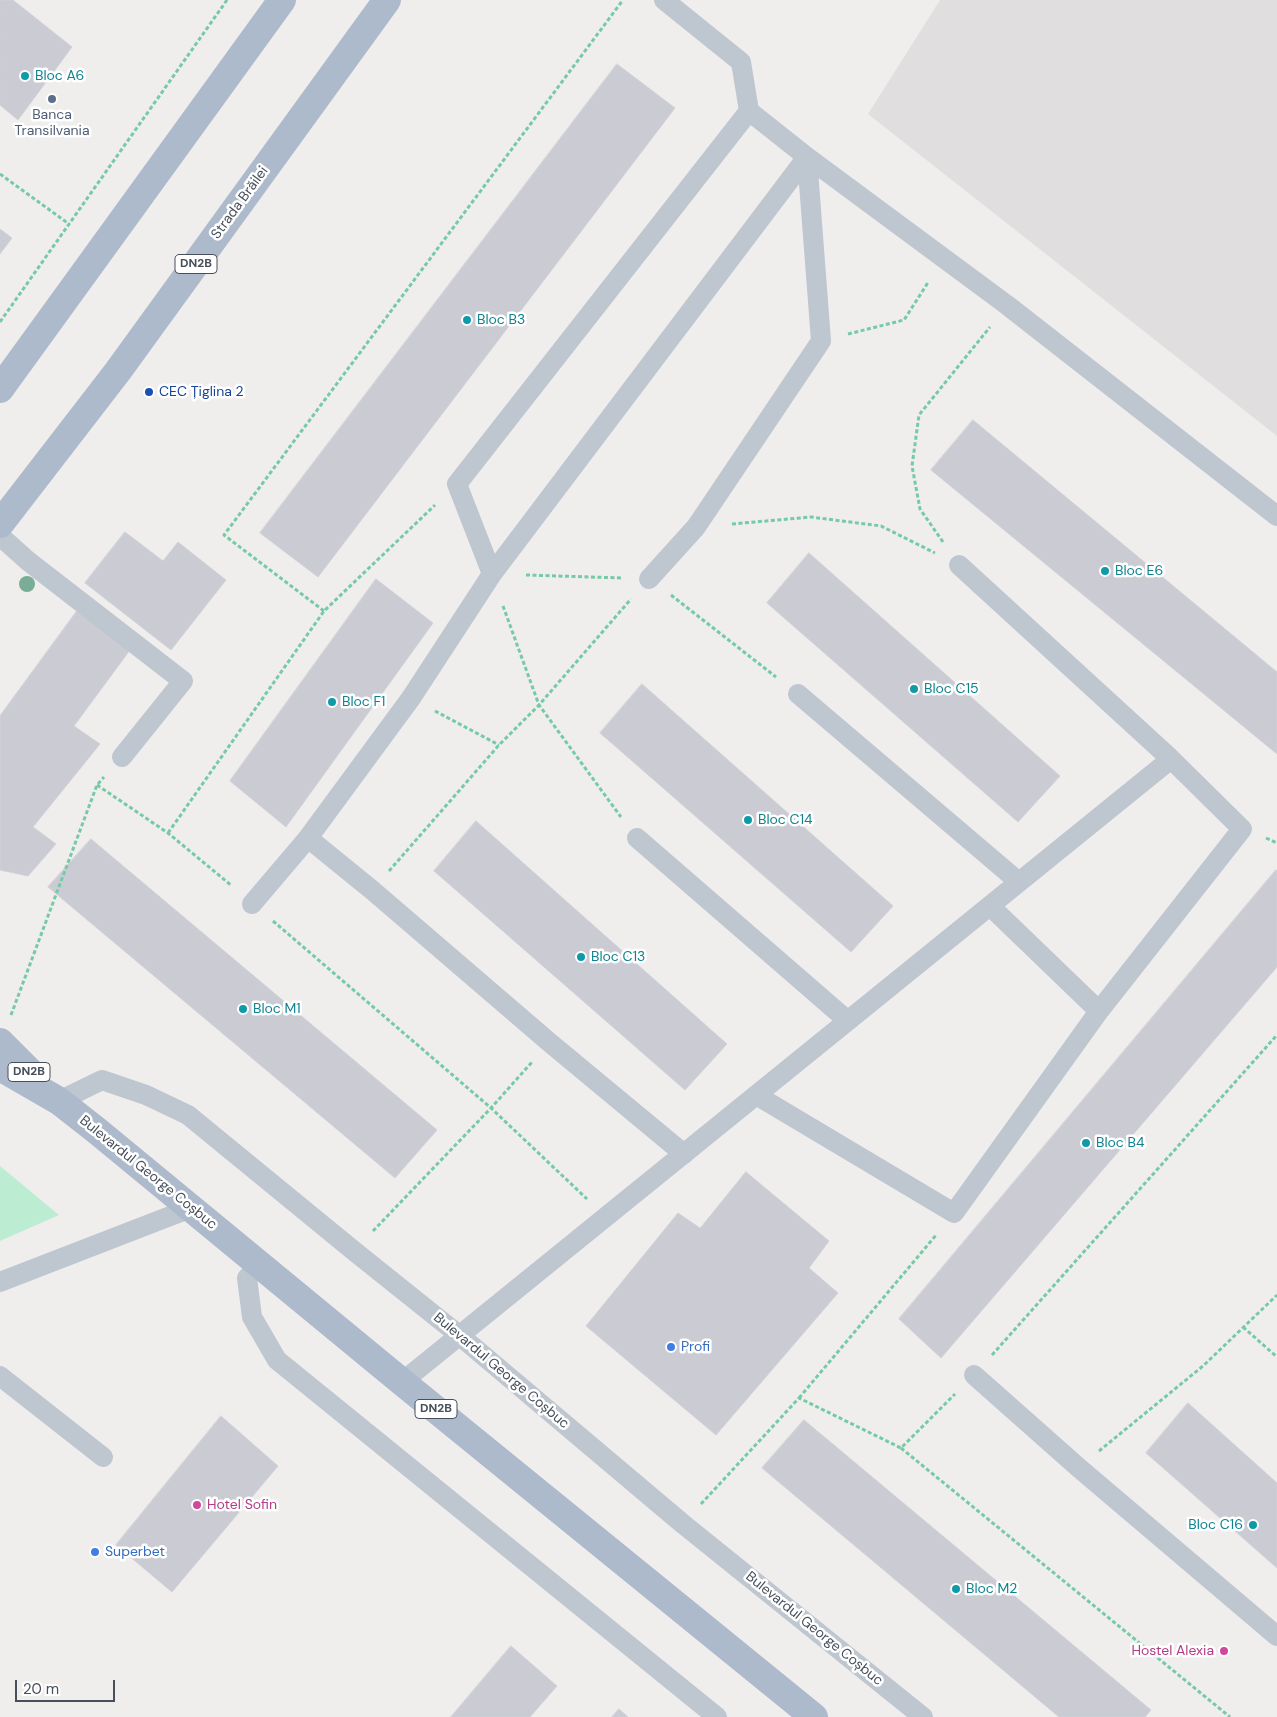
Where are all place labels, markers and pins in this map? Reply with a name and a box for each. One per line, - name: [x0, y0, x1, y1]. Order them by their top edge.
- place label: Bloc A6: [35, 68, 84, 84]
- marker: Bloc A6: [19, 70, 31, 82]
- marker: Banca Transilvania: [46, 93, 58, 105]
- place label: Banca Transilvania: [14, 107, 90, 140]
- place label: Bloc B3: [477, 312, 525, 328]
- marker: Bloc B3: [461, 314, 473, 326]
- place label: CEC Țiglina 2: [159, 384, 244, 400]
- marker: CEC Țiglina 2: [143, 386, 155, 398]
- place label: Bloc E6: [1115, 563, 1163, 579]
- marker: Bloc E6: [1099, 565, 1111, 577]
- place label: Bloc C15: [924, 681, 979, 697]
- marker: Bloc C15: [908, 683, 920, 695]
- place label: Bloc F1: [342, 694, 385, 710]
- marker: Bloc F1: [326, 696, 338, 708]
- place label: Bloc C14: [758, 812, 813, 828]
- marker: Bloc C14: [742, 814, 754, 826]
- place label: Bloc C13: [591, 949, 645, 965]
- marker: Bloc C13: [575, 951, 587, 963]
- place label: Bloc M1: [253, 1001, 301, 1017]
- marker: Bloc M1: [237, 1003, 249, 1015]
- place label: Bloc B4: [1096, 1135, 1145, 1151]
- marker: Bloc B4: [1080, 1137, 1092, 1149]
- place label: Profi: [681, 1339, 710, 1355]
- marker: Profi: [665, 1341, 677, 1353]
- place label: Hotel Sofin: [207, 1497, 277, 1513]
- marker: Hotel Sofin: [191, 1499, 203, 1511]
- place label: Bloc C16: [1188, 1517, 1243, 1533]
- marker: Bloc C16: [1247, 1519, 1259, 1531]
- place label: Superbet: [105, 1544, 165, 1560]
- marker: Superbet: [89, 1546, 101, 1558]
- place label: Bloc M2: [966, 1581, 1017, 1597]
- marker: Bloc M2: [950, 1583, 962, 1595]
- place label: Hostel Alexia: [1131, 1643, 1214, 1659]
- marker: Hostel Alexia: [1218, 1645, 1230, 1657]

